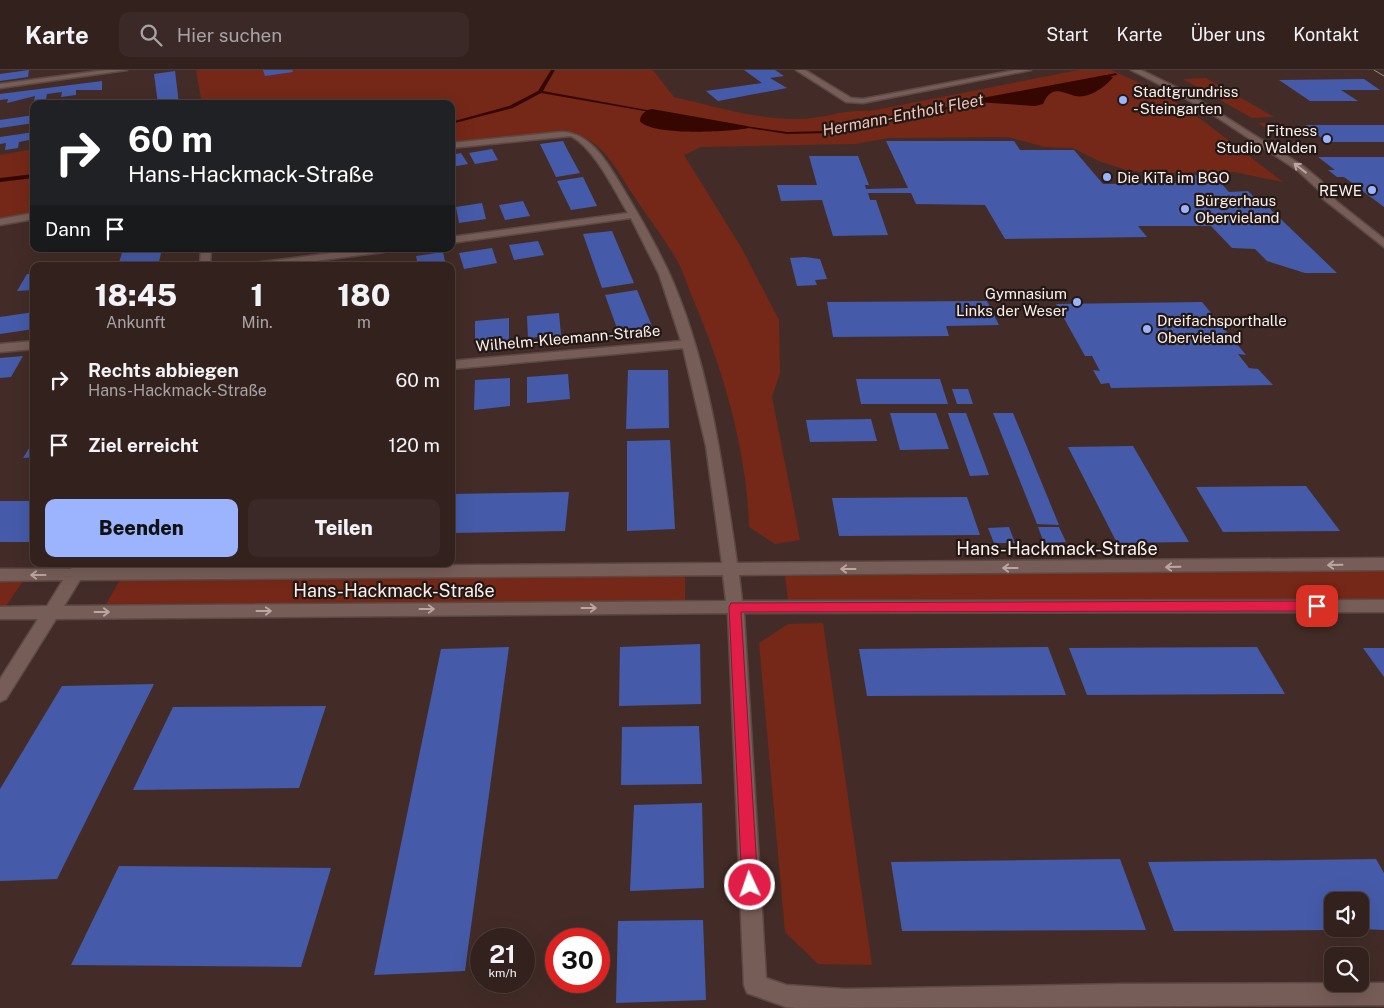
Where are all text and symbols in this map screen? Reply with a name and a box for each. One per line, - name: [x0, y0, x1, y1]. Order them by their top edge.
- search box: [119, 12, 469, 57]
- text: Karte: [25, 21, 89, 49]
- icon: search: [137, 21, 165, 49]
- text: Hier suchen: [177, 24, 282, 46]
- text: Start: [1046, 24, 1089, 45]
- text: Karte: [1117, 24, 1162, 45]
- text: Über uns: [1190, 24, 1265, 45]
- text: Kontakt: [1293, 24, 1359, 45]
- place label: Stadtgrundriss - Steingarten: [1133, 83, 1238, 117]
- water label: Hermann-Entholt Fleet: [821, 90, 985, 140]
- marker: Stadtgrundriss - Steingarten: [1117, 94, 1129, 106]
- text: 60 m: [128, 119, 213, 160]
- icon: right: [45, 120, 110, 185]
- place label: Fitness Studio Walden: [1216, 122, 1317, 156]
- marker: Fitness Studio Walden: [1321, 133, 1333, 145]
- text: Hans-Hackmack-Straße: [128, 161, 374, 187]
- one-way arrow: [1294, 162, 1307, 173]
- place label: Die KiTa im BGO: [1117, 169, 1230, 186]
- marker: Die KiTa im BGO: [1101, 171, 1113, 183]
- place label: REWE: [1319, 182, 1362, 199]
- marker: REWE: [1366, 184, 1378, 196]
- place label: Bürgerhaus Obervieland: [1195, 192, 1280, 226]
- marker: Bürgerhaus Obervieland: [1179, 203, 1191, 215]
- icon: arrive: [101, 215, 129, 243]
- text: Dann: [45, 218, 91, 240]
- text: 18:45: [94, 277, 177, 313]
- text: 1: [251, 277, 264, 313]
- text: 180: [337, 277, 390, 313]
- place label: Gymnasium Links der Weser: [956, 285, 1067, 319]
- marker: Gymnasium Links der Weser: [1071, 296, 1083, 308]
- place label: Dreifachsporthalle Obervieland: [1157, 312, 1287, 346]
- text: Ankunft: [106, 313, 166, 332]
- text: Min.: [242, 313, 273, 332]
- text: m: [357, 313, 371, 332]
- street label: Wilhelm-Kleemann-Straße: [475, 321, 661, 355]
- marker: Dreifachsporthalle Obervieland: [1141, 323, 1153, 335]
- text: Rechts abbiegen: [88, 359, 239, 381]
- icon: right: [45, 366, 73, 394]
- text: 60 m: [396, 369, 440, 391]
- text: Hans-Hackmack-Straße: [88, 381, 267, 400]
- icon: arrive: [45, 431, 73, 459]
- text: Ziel erreicht: [88, 434, 199, 456]
- text: 120 m: [388, 434, 440, 456]
- button: Beenden: [45, 499, 238, 557]
- button: Teilen: [248, 499, 440, 557]
- street label: Hans-Hackmack-Straße: [956, 538, 1158, 559]
- one-way arrow: [1328, 560, 1344, 570]
- one-way arrow: [1165, 562, 1182, 572]
- one-way arrow: [1003, 563, 1019, 573]
- one-way arrow: [840, 564, 856, 574]
- one-way arrow: [30, 570, 46, 580]
- street label: Hans-Hackmack-Straße: [293, 580, 495, 601]
- pin: [1296, 585, 1338, 627]
- icon: arrive: [1303, 592, 1331, 620]
- one-way arrow: [581, 603, 597, 613]
- one-way arrow: [419, 605, 435, 614]
- one-way arrow: [256, 606, 272, 616]
- one-way arrow: [94, 607, 110, 617]
- position arrow: [723, 858, 775, 910]
- map controls: [1324, 892, 1369, 992]
- button: sound: [1324, 892, 1369, 937]
- speed limit sign: 30: [545, 928, 610, 993]
- text: 21: [489, 939, 516, 969]
- button: search: [1324, 947, 1369, 992]
- text: km/h: [488, 966, 517, 980]

